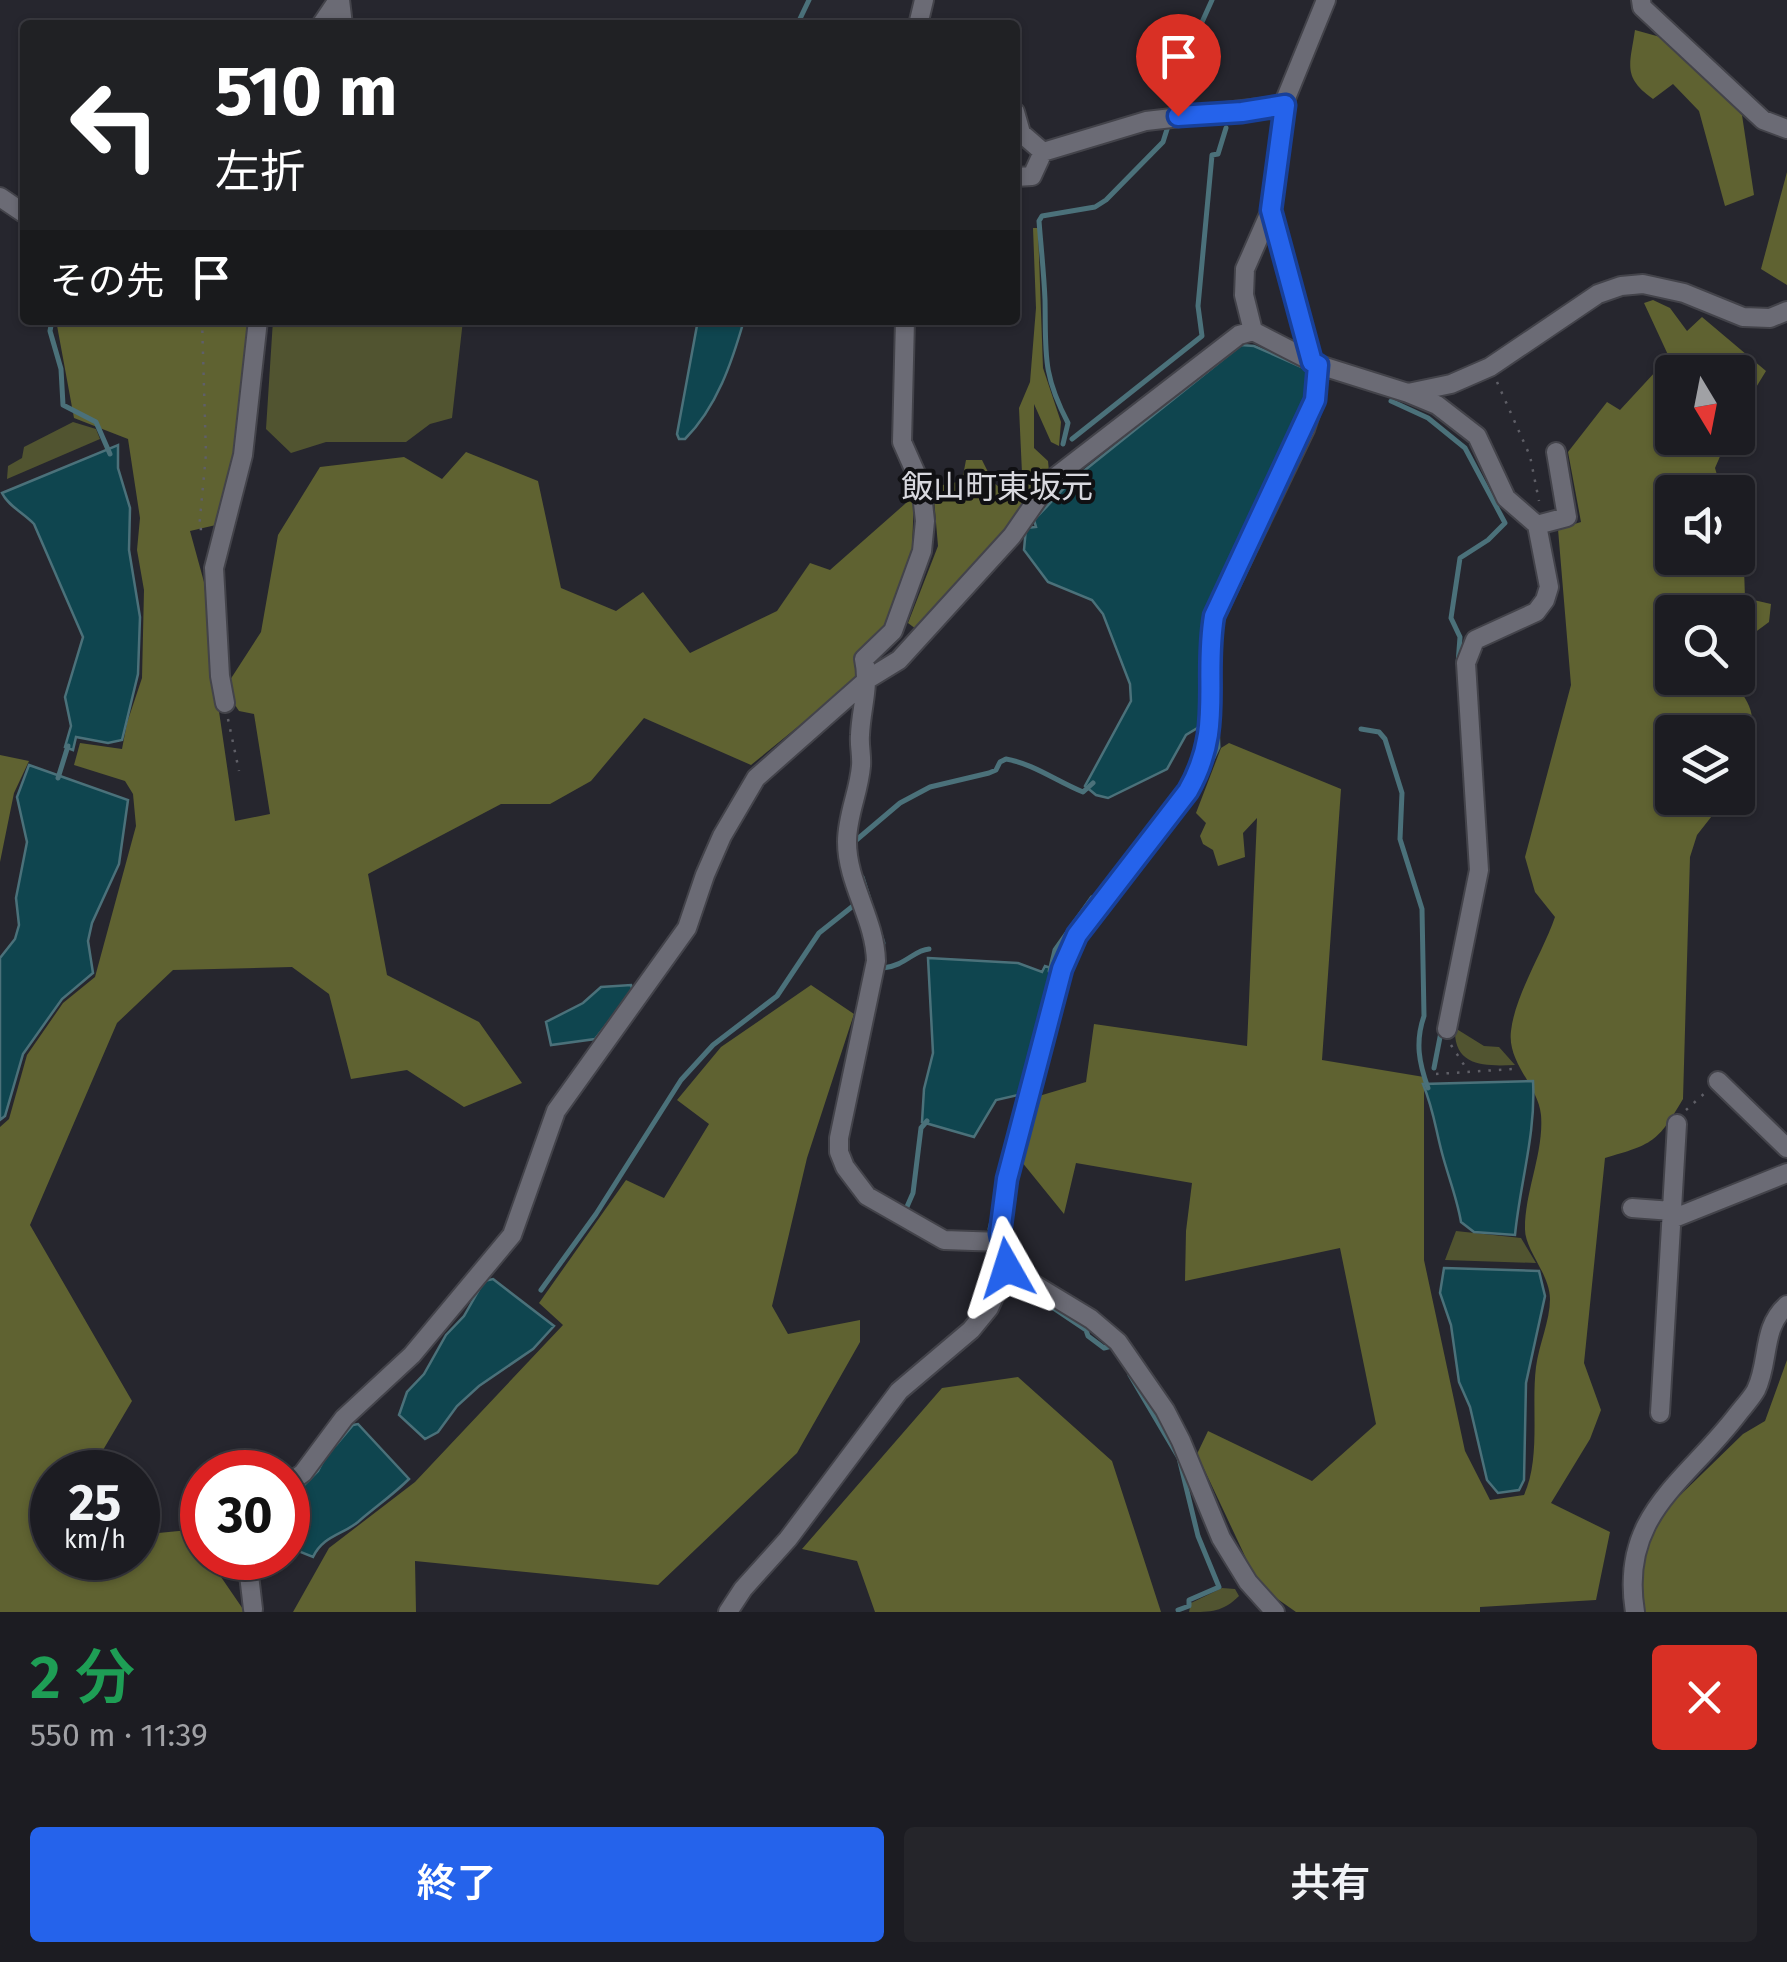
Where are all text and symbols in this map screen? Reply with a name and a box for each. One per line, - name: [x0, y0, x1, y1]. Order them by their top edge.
- pin: [1136, 14, 1221, 117]
- icon: arrive: [1151, 29, 1206, 84]
- text: 510 m: [215, 50, 398, 134]
- icon: left: [50, 60, 180, 190]
- text: 左折: [215, 145, 305, 199]
- icon: arrive: [184, 250, 239, 305]
- text: その先: [50, 258, 164, 304]
- north arrow: [1655, 355, 1755, 455]
- map controls: [1655, 355, 1755, 815]
- district label: 飯山町東坂元: [901, 468, 1093, 506]
- button: sound: [1655, 475, 1755, 575]
- button: search: [1655, 595, 1755, 695]
- button: layers: [1655, 715, 1755, 815]
- position arrow: [955, 1216, 1059, 1320]
- speed limit sign: 30: [180, 1450, 310, 1580]
- text: 25: [69, 1473, 121, 1533]
- text: km/h: [64, 1525, 126, 1555]
- text: 2 分: [30, 1642, 135, 1714]
- button: close: [1652, 1645, 1757, 1750]
- text: 550 m · 11:39: [30, 1716, 208, 1754]
- button: 終了: [30, 1827, 884, 1942]
- button: 共有: [904, 1827, 1757, 1942]

